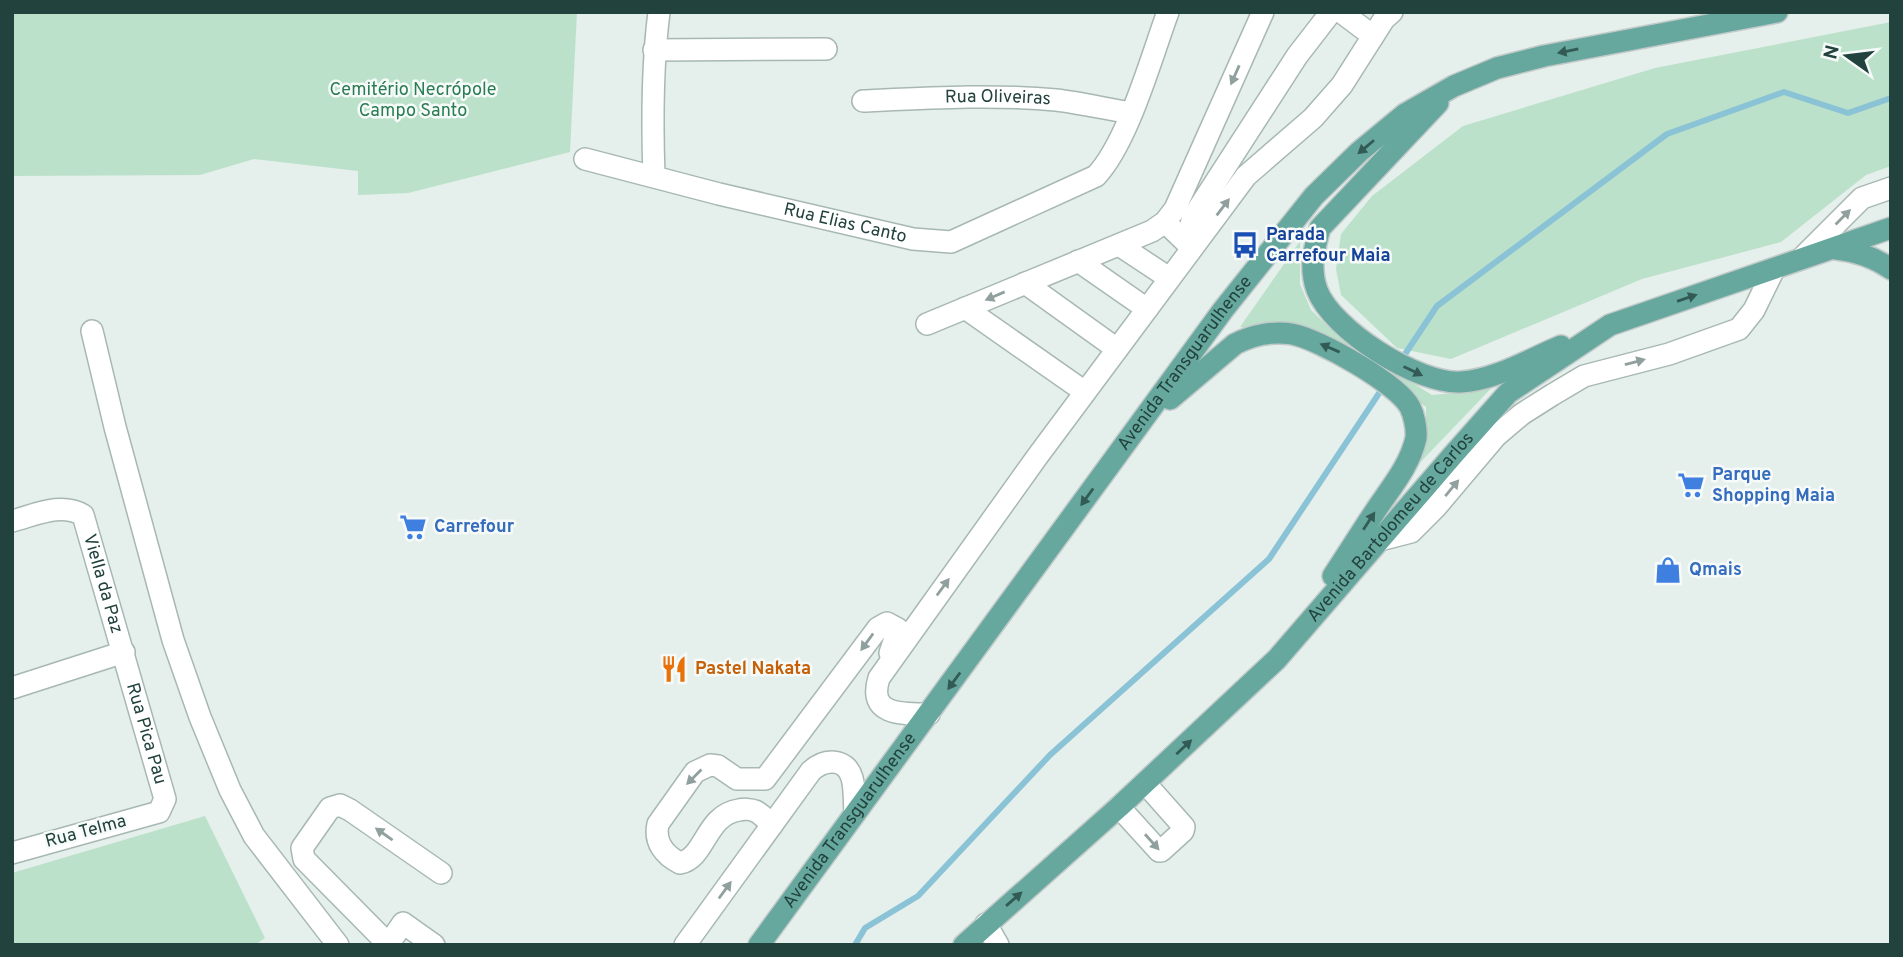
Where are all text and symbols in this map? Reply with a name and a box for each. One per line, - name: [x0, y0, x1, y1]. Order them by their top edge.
- north arrow: [1812, 21, 1882, 91]
- text: N: [1819, 43, 1846, 62]
- one-way arrow: [1557, 46, 1579, 57]
- one-way arrow: [1229, 64, 1240, 85]
- park label: Cemitério Necrópole Campo Santo: [330, 79, 496, 123]
- street label: Rua Oliveiras: [945, 85, 1052, 111]
- one-way arrow: [1357, 139, 1374, 154]
- street label: Rua Elias Canto: [781, 198, 909, 249]
- one-way arrow: [1215, 198, 1230, 216]
- one-way arrow: [1834, 209, 1850, 226]
- place label: Parada Carrefour Maia: [1266, 224, 1390, 268]
- bus stop icon: Parada Carrefour Maia: [1230, 230, 1260, 260]
- street label: Avenida Transguarulhense: [1113, 271, 1257, 455]
- one-way arrow: [984, 290, 1005, 301]
- one-way arrow: [1677, 292, 1698, 303]
- one-way arrow: [1320, 342, 1340, 354]
- one-way arrow: [1624, 356, 1646, 367]
- one-way arrow: [1403, 365, 1423, 377]
- street label: Avenida Bartolomeu de Carlos: [1302, 427, 1479, 627]
- place label: Parque Shopping Maia: [1712, 464, 1835, 508]
- supermarket icon: Parque Shopping Maia: [1676, 470, 1706, 500]
- one-way arrow: [1444, 479, 1460, 497]
- one-way arrow: [1081, 488, 1095, 506]
- one-way arrow: [1363, 511, 1376, 530]
- supermarket icon: Carrefour: [398, 512, 428, 542]
- place label: Carrefour: [434, 516, 515, 539]
- street label: Viella da Paz: [78, 531, 128, 636]
- shop icon: Qmais: [1653, 555, 1683, 585]
- place label: Qmais: [1689, 559, 1742, 582]
- one-way arrow: [936, 578, 950, 596]
- one-way arrow: [861, 633, 875, 651]
- restaurant icon: Pastel Nakata: [659, 654, 689, 684]
- place label: Pastel Nakata: [695, 658, 811, 681]
- one-way arrow: [947, 672, 961, 690]
- street label: Rua Pica Pau: [121, 680, 172, 787]
- street label: Avenida Transguarulhense: [778, 728, 922, 913]
- one-way arrow: [1175, 739, 1192, 755]
- one-way arrow: [685, 769, 702, 786]
- street label: Rua Telma: [43, 810, 129, 854]
- one-way arrow: [375, 827, 393, 841]
- one-way arrow: [1144, 833, 1160, 851]
- one-way arrow: [718, 880, 732, 899]
- one-way arrow: [1006, 892, 1023, 907]

